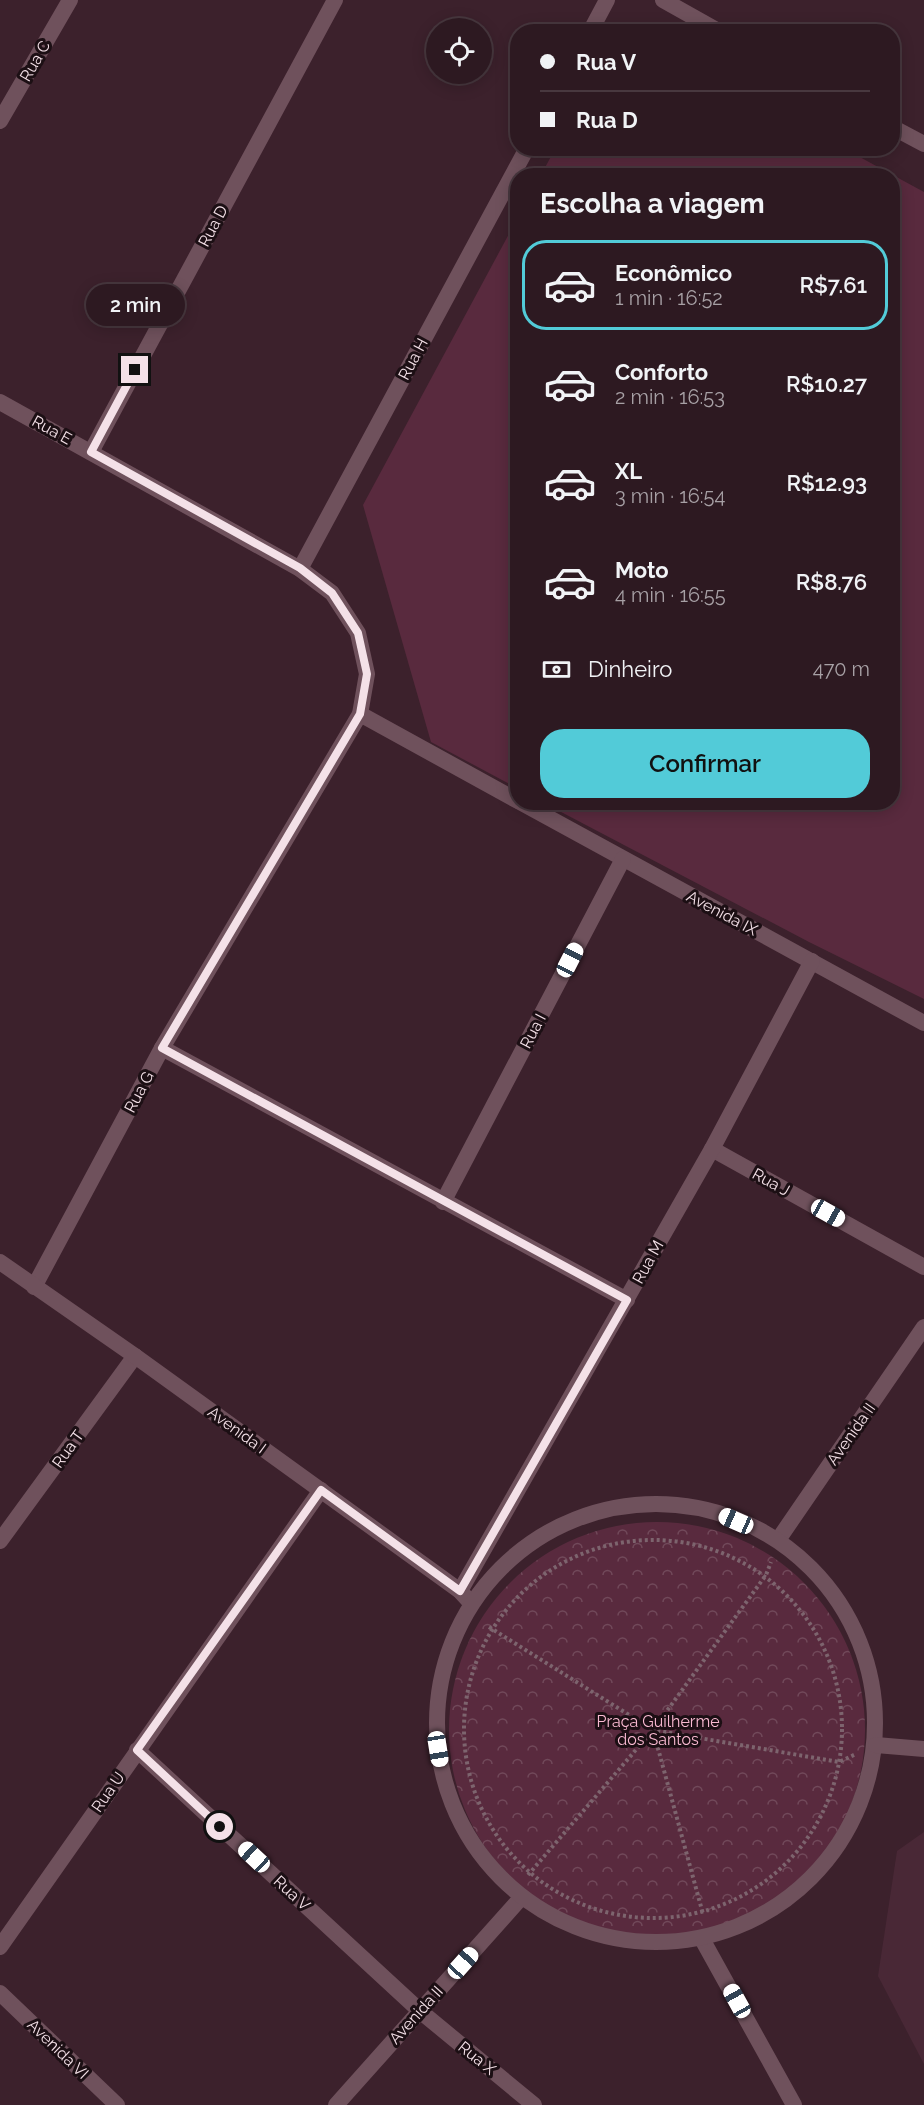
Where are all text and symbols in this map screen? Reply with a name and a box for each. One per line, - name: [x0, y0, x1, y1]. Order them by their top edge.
- map controls: [426, 18, 492, 84]
- button: locate: [426, 18, 492, 84]
- street label: Rua C: [16, 37, 54, 85]
- text: Rua V: [576, 49, 636, 75]
- text: Rua D: [576, 107, 638, 133]
- text: Escolha a viagem: [540, 188, 765, 219]
- street label: Rua D: [194, 202, 232, 250]
- icon: car: [543, 258, 597, 312]
- text: Econômico: [615, 260, 732, 286]
- text: R$7.61: [799, 272, 867, 298]
- callout: 2 min: [86, 283, 184, 325]
- text: 1 min · 16:52: [615, 286, 723, 310]
- text: 2 min: [110, 293, 161, 317]
- street label: Rua H: [394, 335, 432, 383]
- route end: [121, 356, 148, 383]
- icon: car: [543, 357, 597, 411]
- text: Conforto: [615, 359, 708, 385]
- text: R$10.27: [786, 371, 867, 397]
- text: 2 min · 16:53: [615, 385, 725, 409]
- street label: Rua E: [29, 411, 75, 449]
- icon: car: [543, 456, 597, 510]
- text: XL: [615, 458, 642, 484]
- text: R$12.93: [786, 470, 867, 496]
- text: 3 min · 16:54: [615, 484, 725, 508]
- icon: car: [543, 555, 597, 609]
- text: Moto: [615, 557, 669, 583]
- text: R$8.76: [796, 569, 867, 595]
- text: 4 min · 16:55: [615, 583, 726, 607]
- icon: cash: [540, 653, 573, 686]
- text: Dinheiro: [588, 656, 672, 682]
- text: 470 m: [813, 657, 870, 681]
- button: Confirmar: [540, 729, 870, 798]
- street label: Avenida IX: [683, 886, 761, 940]
- car: [554, 940, 586, 980]
- street label: Rua I: [516, 1010, 550, 1052]
- street label: Rua G: [120, 1068, 158, 1116]
- street label: Rua J: [749, 1164, 793, 1200]
- car: [808, 1196, 848, 1230]
- street label: Rua M: [628, 1237, 668, 1287]
- street label: Avenida II: [823, 1399, 879, 1469]
- street label: Avenida I: [204, 1402, 270, 1458]
- street label: Rua T: [48, 1426, 88, 1472]
- car: [716, 1505, 756, 1537]
- park label: Praça Guilherme dos Santos: [596, 1712, 720, 1749]
- car: [426, 1730, 450, 1768]
- street label: Rua U: [87, 1768, 129, 1816]
- route start: [206, 1813, 233, 1840]
- car: [235, 1838, 273, 1876]
- street label: Rua V: [270, 1871, 314, 1915]
- car: [444, 1944, 482, 1982]
- car: [720, 1981, 754, 2021]
- street label: Avenida II: [385, 1982, 447, 2048]
- street label: Avenida VI: [23, 2015, 93, 2083]
- street label: Rua X: [454, 2037, 500, 2079]

